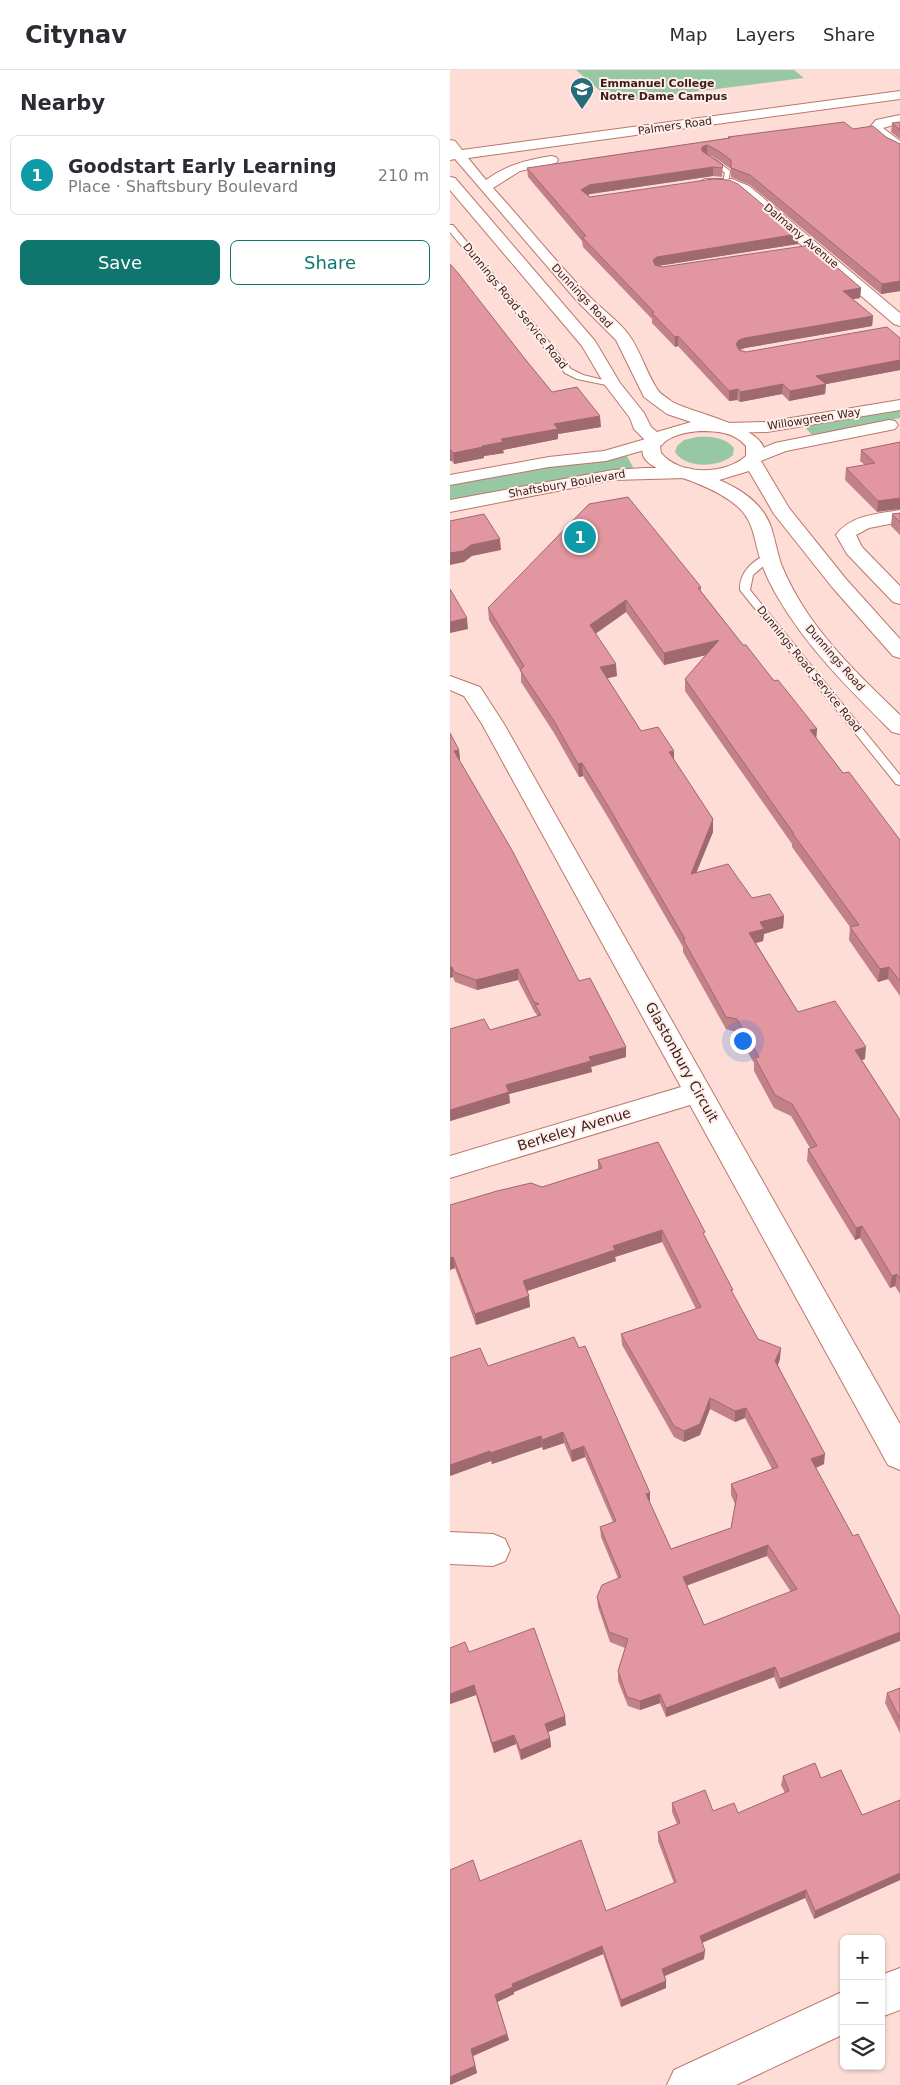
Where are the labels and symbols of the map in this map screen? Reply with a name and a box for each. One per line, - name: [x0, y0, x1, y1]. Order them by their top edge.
- school or university icon: Emmanuel College Notre Dame Campus: [569, 76, 595, 110]
- place label: Emmanuel College Notre Dame Campus: [600, 77, 728, 103]
- street label: Palmers Road: [637, 114, 713, 138]
- street label: Dalmany Avenue: [761, 201, 841, 271]
- street label: Dunnings Road Service Road: [460, 240, 570, 372]
- street label: Dunnings Road: [549, 261, 615, 331]
- street label: Willowgreen Way: [766, 405, 862, 433]
- street label: Shaftsbury Boulevard: [507, 467, 627, 501]
- pin: 1: [564, 518, 596, 556]
- street label: Dunnings Road Service Road: [754, 603, 864, 735]
- street label: Dunnings Road: [803, 622, 867, 694]
- street label: Glastonbury Circuit: [642, 999, 722, 1125]
- your location: [730, 1028, 756, 1054]
- street label: Berkeley Avenue: [516, 1104, 632, 1154]

